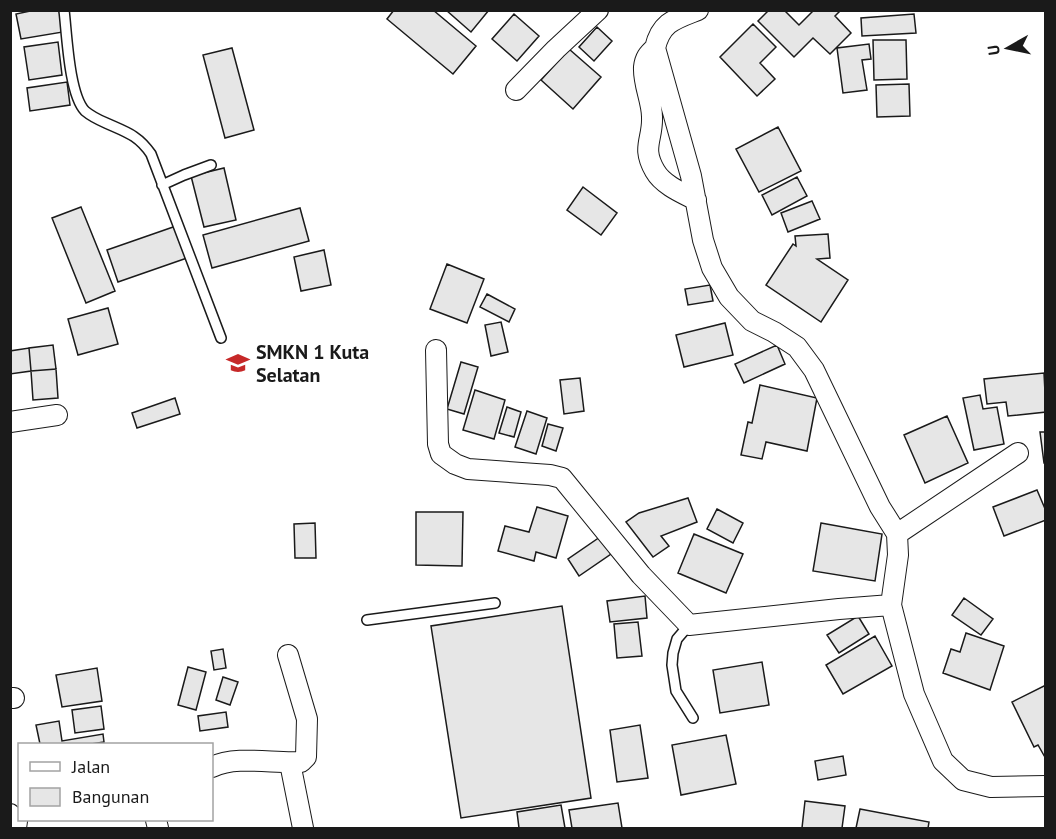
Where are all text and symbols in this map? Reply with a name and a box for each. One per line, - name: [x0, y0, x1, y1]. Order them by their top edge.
- north arrow: [978, 18, 1038, 78]
- text: U: [983, 44, 1004, 57]
- place label: SMKN 1 Kuta Selatan: [256, 339, 369, 388]
- school or university icon: SMKN 1 Kuta Selatan: [225, 350, 251, 376]
- legend: [18, 743, 213, 821]
- text: Jalan: [71, 755, 110, 778]
- text: Bangunan: [72, 785, 149, 808]

